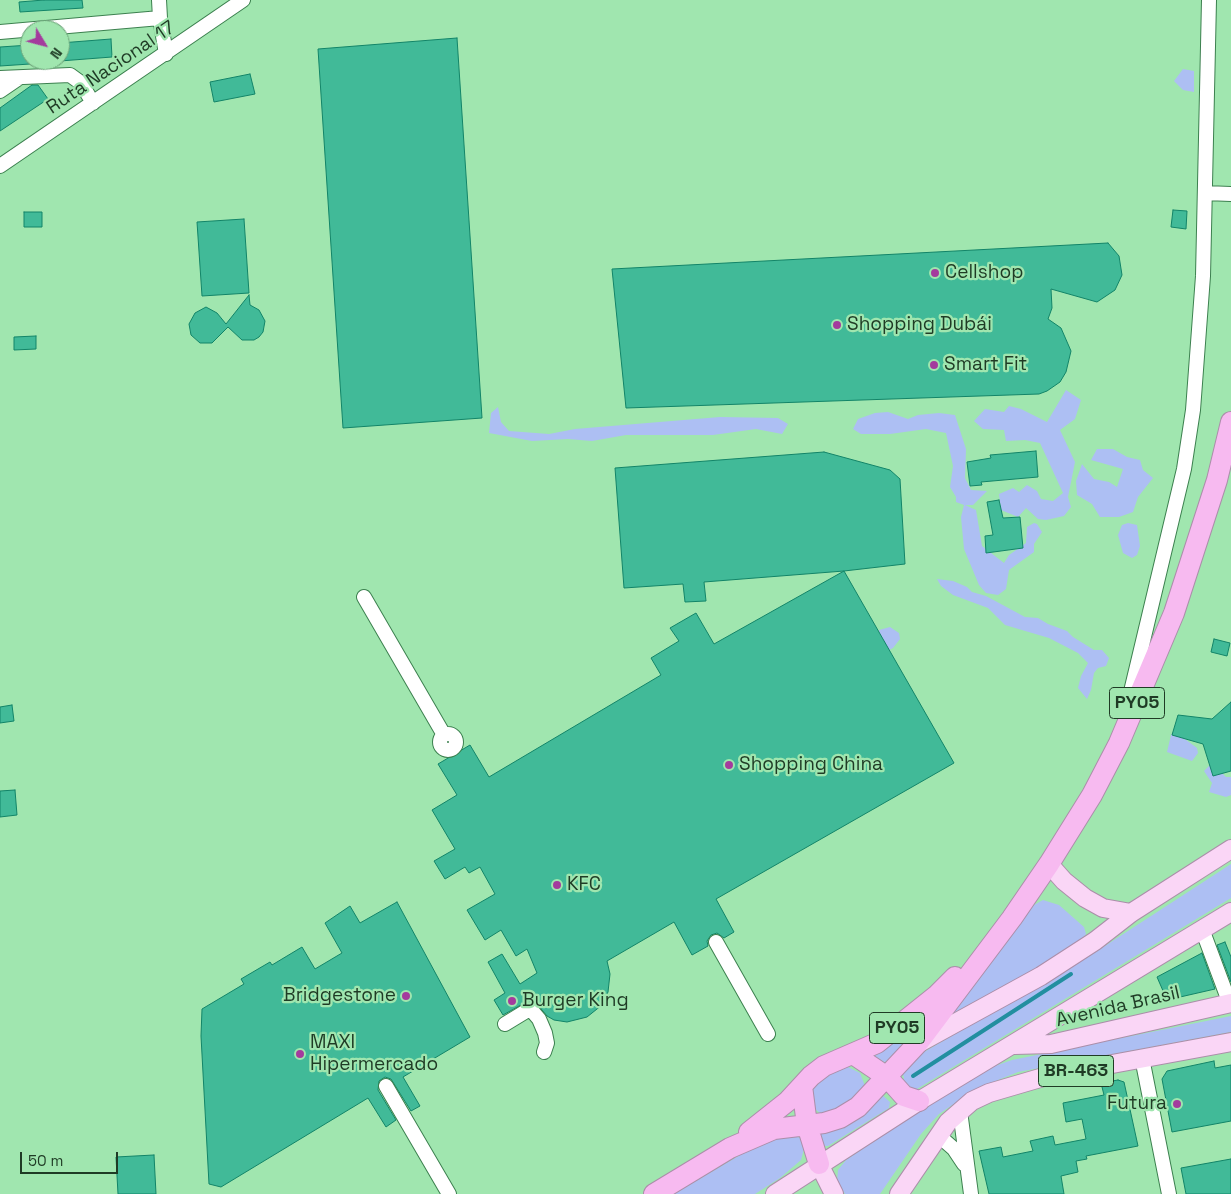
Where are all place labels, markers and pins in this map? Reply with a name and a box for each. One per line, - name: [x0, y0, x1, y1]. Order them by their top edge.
- place label: Cellshop: [945, 262, 1023, 284]
- marker: Cellshop: [929, 267, 941, 279]
- place label: Shopping Dubái: [847, 314, 992, 336]
- marker: Shopping Dubái: [831, 319, 843, 331]
- place label: Smart Fit: [944, 354, 1027, 376]
- marker: Smart Fit: [928, 359, 940, 371]
- place label: Shopping China: [739, 754, 883, 776]
- marker: Shopping China: [723, 759, 735, 771]
- place label: KFC: [567, 874, 601, 896]
- marker: KFC: [551, 879, 563, 891]
- place label: Bridgestone: [283, 985, 396, 1007]
- marker: Bridgestone: [400, 990, 412, 1002]
- place label: Burger King: [522, 990, 629, 1012]
- marker: Burger King: [506, 995, 518, 1007]
- place label: MAXI Hipermercado: [310, 1032, 438, 1076]
- marker: MAXI Hipermercado: [294, 1048, 306, 1060]
- place label: Futura: [1107, 1093, 1167, 1115]
- marker: Futura: [1171, 1098, 1183, 1110]

